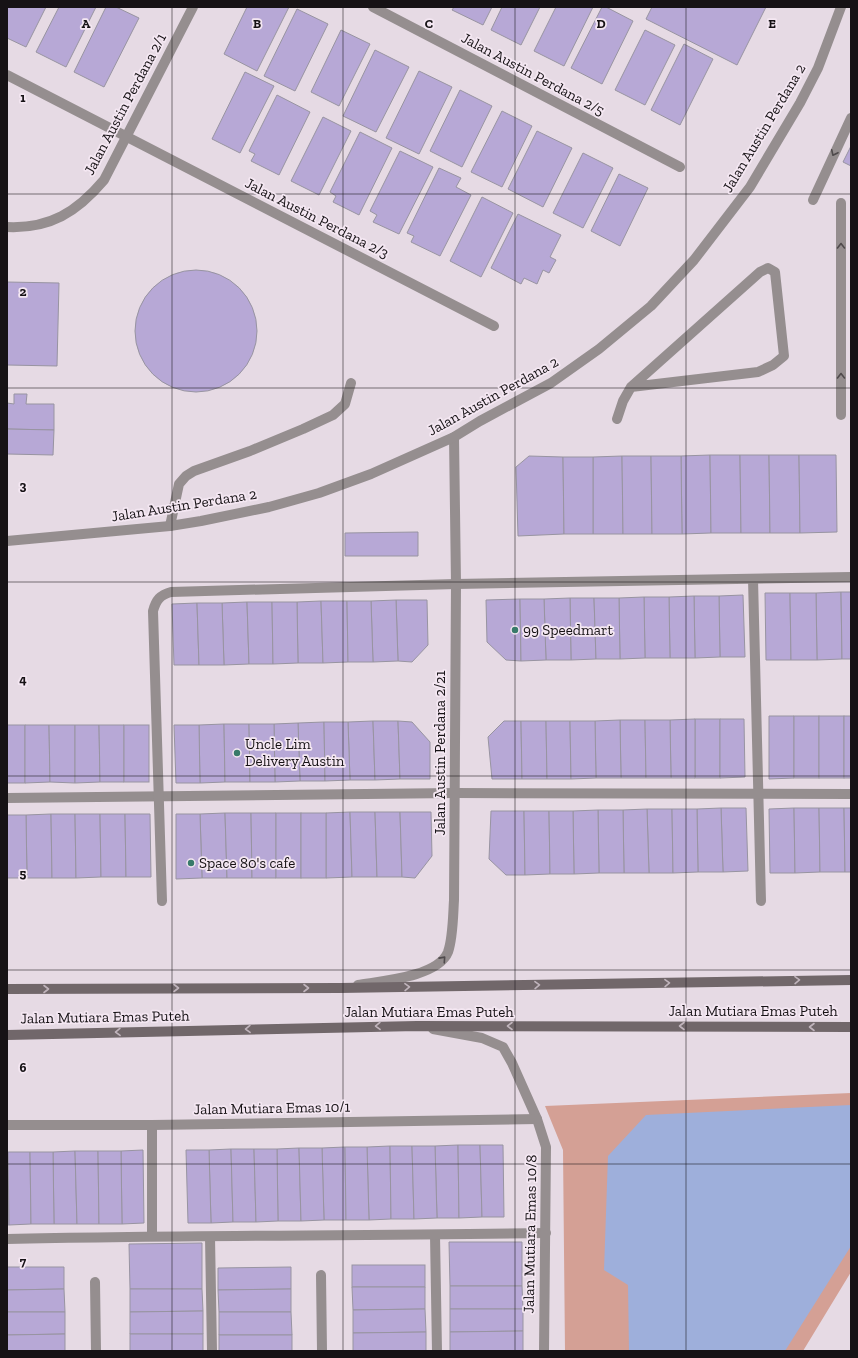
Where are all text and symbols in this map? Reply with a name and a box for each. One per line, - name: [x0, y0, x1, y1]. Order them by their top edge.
- text: A: [82, 16, 91, 31]
- text: B: [253, 16, 261, 31]
- text: C: [425, 16, 433, 31]
- text: D: [596, 16, 606, 31]
- text: E: [768, 16, 776, 31]
- street label: Jalan Austin Perdana 2/5: [458, 29, 608, 119]
- street label: Jalan Austin Perdana 2/1: [80, 30, 170, 178]
- street label: Jalan Austin Perdana 2: [718, 60, 810, 196]
- text: 1: [20, 90, 26, 105]
- one-way arrow: [831, 150, 839, 157]
- street label: Jalan Austin Perdana 2/3: [242, 174, 392, 262]
- one-way arrow: [837, 243, 845, 249]
- text: 2: [20, 284, 27, 299]
- street label: Jalan Austin Perdana 2: [424, 352, 562, 439]
- one-way arrow: [837, 373, 845, 379]
- text: 3: [20, 478, 27, 493]
- street label: Jalan Austin Perdana 2: [110, 485, 258, 525]
- place label: 99 Speedmart: [523, 621, 613, 639]
- marker: 99 Speedmart: [510, 625, 520, 635]
- street label: Jalan Austin Perdana 2/21: [431, 670, 449, 836]
- text: 4: [19, 672, 27, 687]
- place label: Uncle Lim Delivery Austin: [245, 735, 345, 770]
- marker: Uncle Lim Delivery Austin: [232, 748, 242, 758]
- place label: Space 80's cafe: [199, 854, 295, 872]
- marker: Space 80's cafe: [186, 858, 196, 868]
- text: 5: [20, 866, 27, 881]
- one-way arrow: [438, 956, 445, 963]
- one-way arrow: [794, 976, 800, 985]
- one-way arrow: [664, 978, 670, 987]
- one-way arrow: [534, 981, 540, 989]
- one-way arrow: [404, 983, 410, 991]
- one-way arrow: [173, 984, 179, 993]
- one-way arrow: [303, 984, 309, 992]
- one-way arrow: [43, 985, 49, 993]
- street label: Jalan Mutiara Emas Puteh: [668, 1002, 838, 1020]
- street label: Jalan Mutiara Emas Puteh: [344, 1003, 514, 1021]
- street label: Jalan Mutiara Emas Puteh: [20, 1007, 190, 1027]
- one-way arrow: [375, 1022, 381, 1031]
- one-way arrow: [507, 1022, 513, 1030]
- one-way arrow: [679, 1022, 685, 1030]
- one-way arrow: [809, 1022, 815, 1031]
- one-way arrow: [245, 1025, 251, 1033]
- one-way arrow: [115, 1028, 121, 1036]
- text: 6: [20, 1060, 27, 1075]
- street label: Jalan Mutiara Emas 10/1: [194, 1098, 351, 1118]
- street label: Jalan Mutiara Emas 10/8: [520, 1154, 540, 1314]
- text: 7: [20, 1254, 27, 1269]

